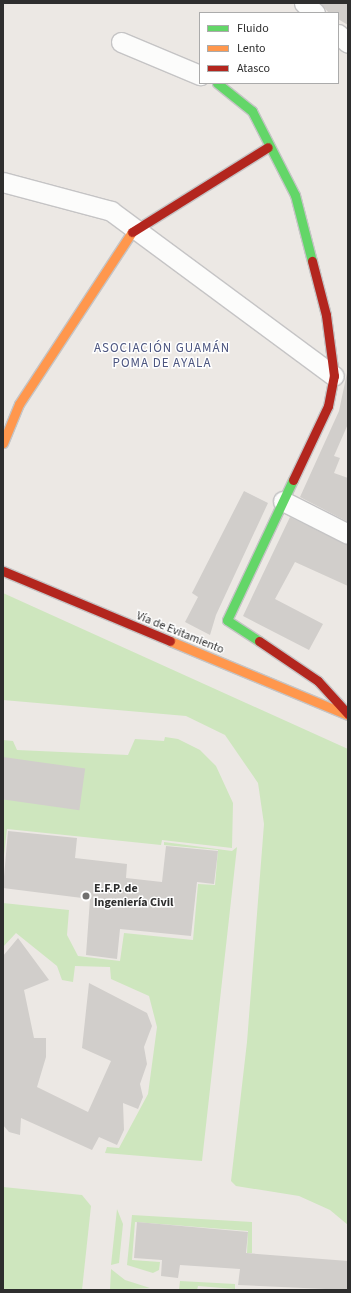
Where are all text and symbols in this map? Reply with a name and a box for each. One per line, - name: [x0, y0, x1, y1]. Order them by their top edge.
- legend: [199, 12, 339, 84]
- text: Fluido: [237, 20, 269, 37]
- text: Lento: [237, 40, 266, 57]
- text: Atasco: [237, 60, 270, 77]
- district label: ASOCIACIÓN GUAMÁN POMA DE AYALA: [94, 341, 230, 372]
- street label: Vía de Evitamiento: [134, 609, 226, 657]
- place label: E.F.P. de Ingeniería Civil: [94, 882, 173, 910]
- marker: E.F.P. de Ingeniería Civil: [81, 891, 91, 901]

